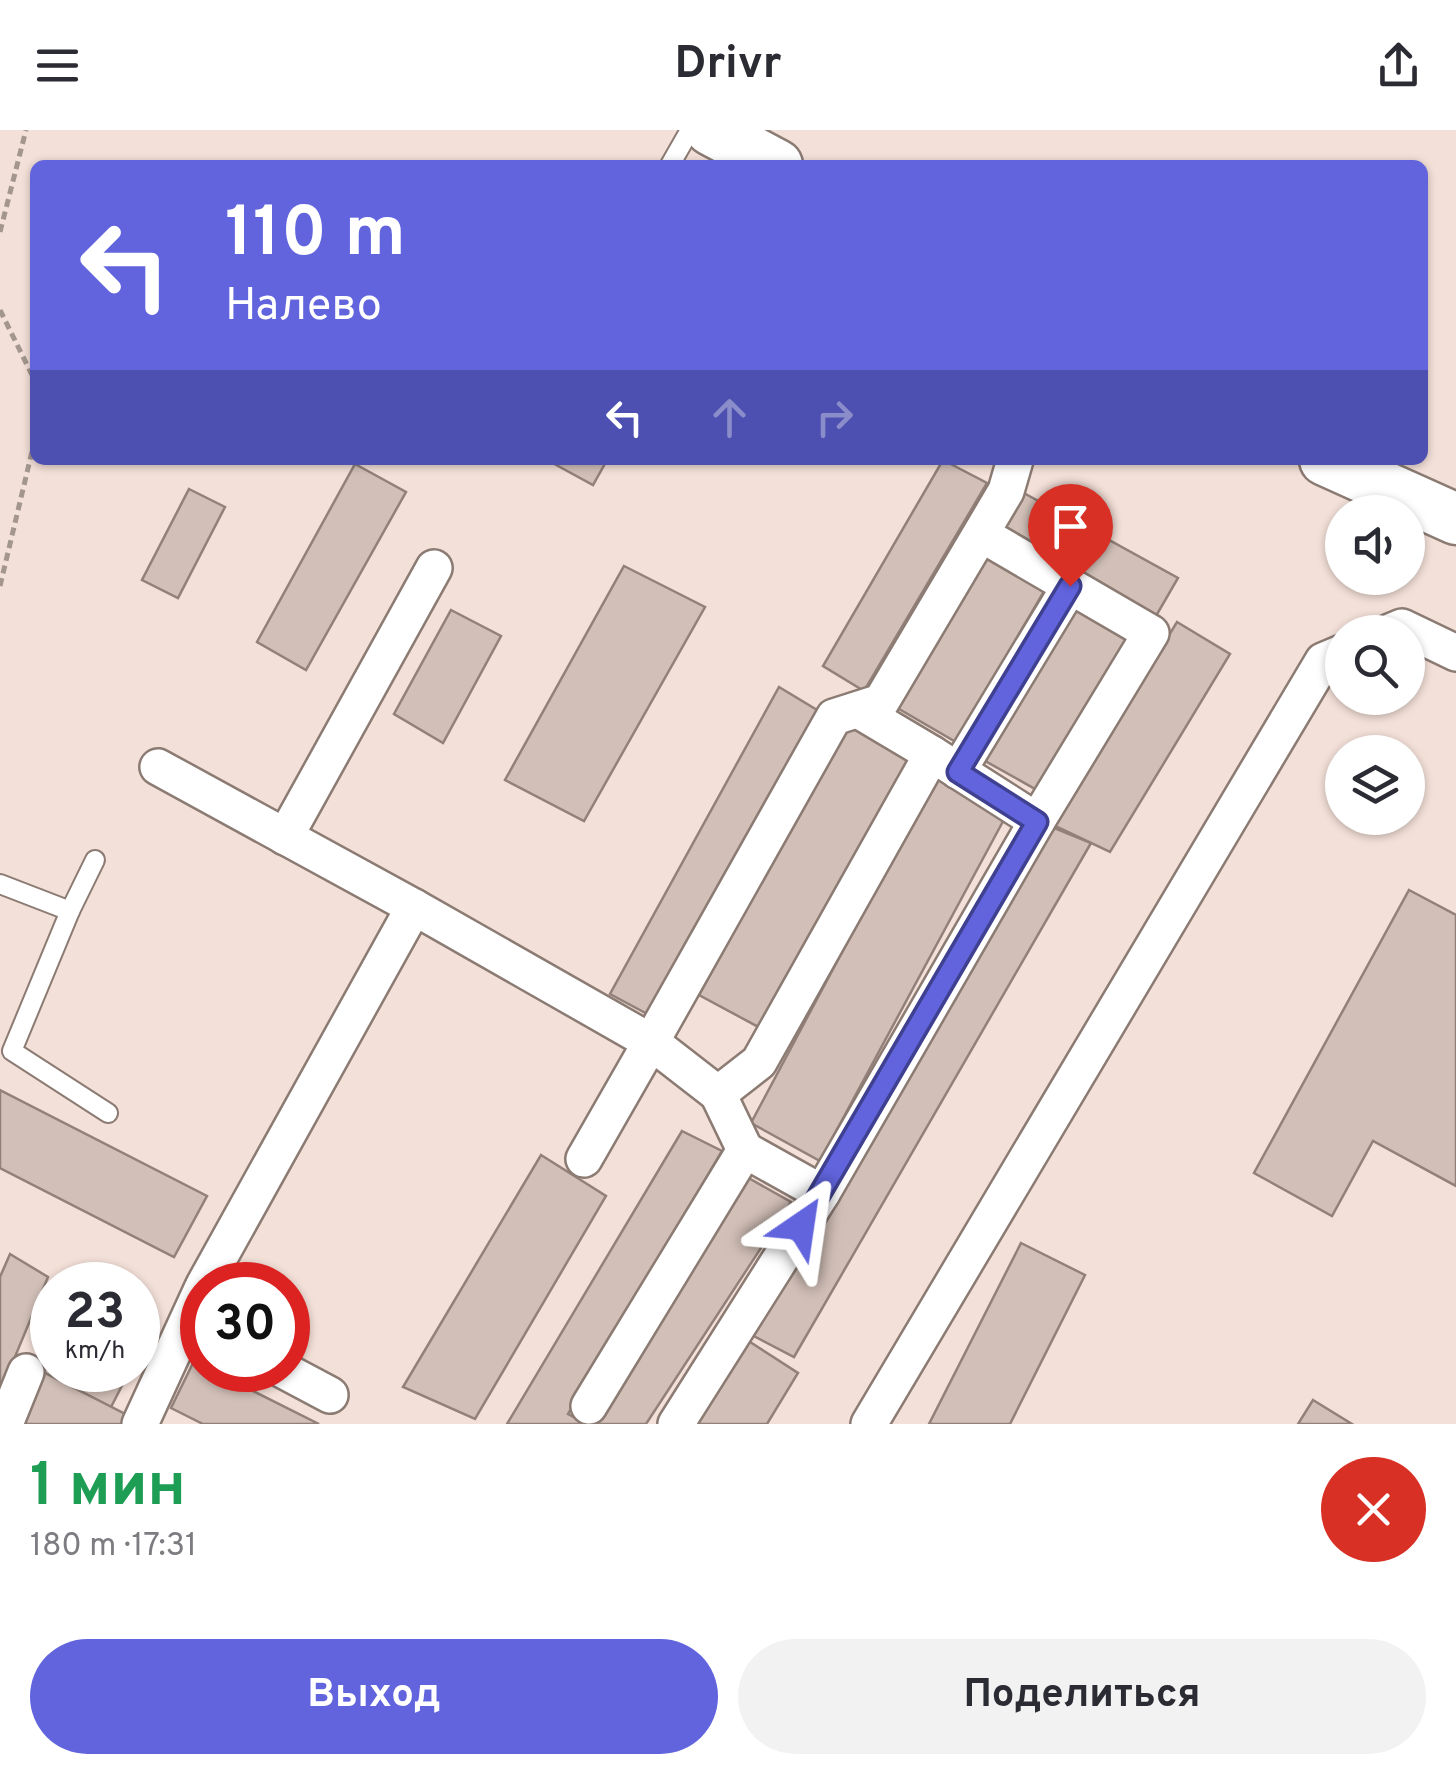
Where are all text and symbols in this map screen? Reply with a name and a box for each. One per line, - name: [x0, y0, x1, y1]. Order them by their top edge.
- text: Drivr: [674, 37, 782, 94]
- icon: menu: [30, 38, 85, 93]
- icon: share: [1371, 38, 1426, 93]
- text: 110 m: [225, 192, 406, 281]
- icon: left: [60, 200, 190, 330]
- text: Налево: [225, 279, 382, 336]
- icon: left: [597, 390, 652, 445]
- icon: ahead: [702, 390, 757, 445]
- icon: right: [807, 390, 862, 445]
- pin: [1028, 484, 1113, 587]
- map controls: [1325, 495, 1425, 835]
- button: sound: [1325, 495, 1425, 595]
- icon: arrive: [1043, 499, 1098, 554]
- button: search: [1325, 615, 1425, 715]
- button: layers: [1325, 735, 1425, 835]
- position arrow: [749, 1174, 853, 1278]
- speed limit sign: 30: [180, 1262, 310, 1392]
- text: 23: [65, 1283, 125, 1346]
- text: km/h: [65, 1336, 125, 1368]
- text: 1 мин: [30, 1451, 186, 1527]
- button: close: [1321, 1457, 1426, 1562]
- text: 180 m · 17:31: [30, 1527, 197, 1567]
- button: Выход: [30, 1639, 718, 1754]
- button: Поделиться: [738, 1639, 1426, 1754]

